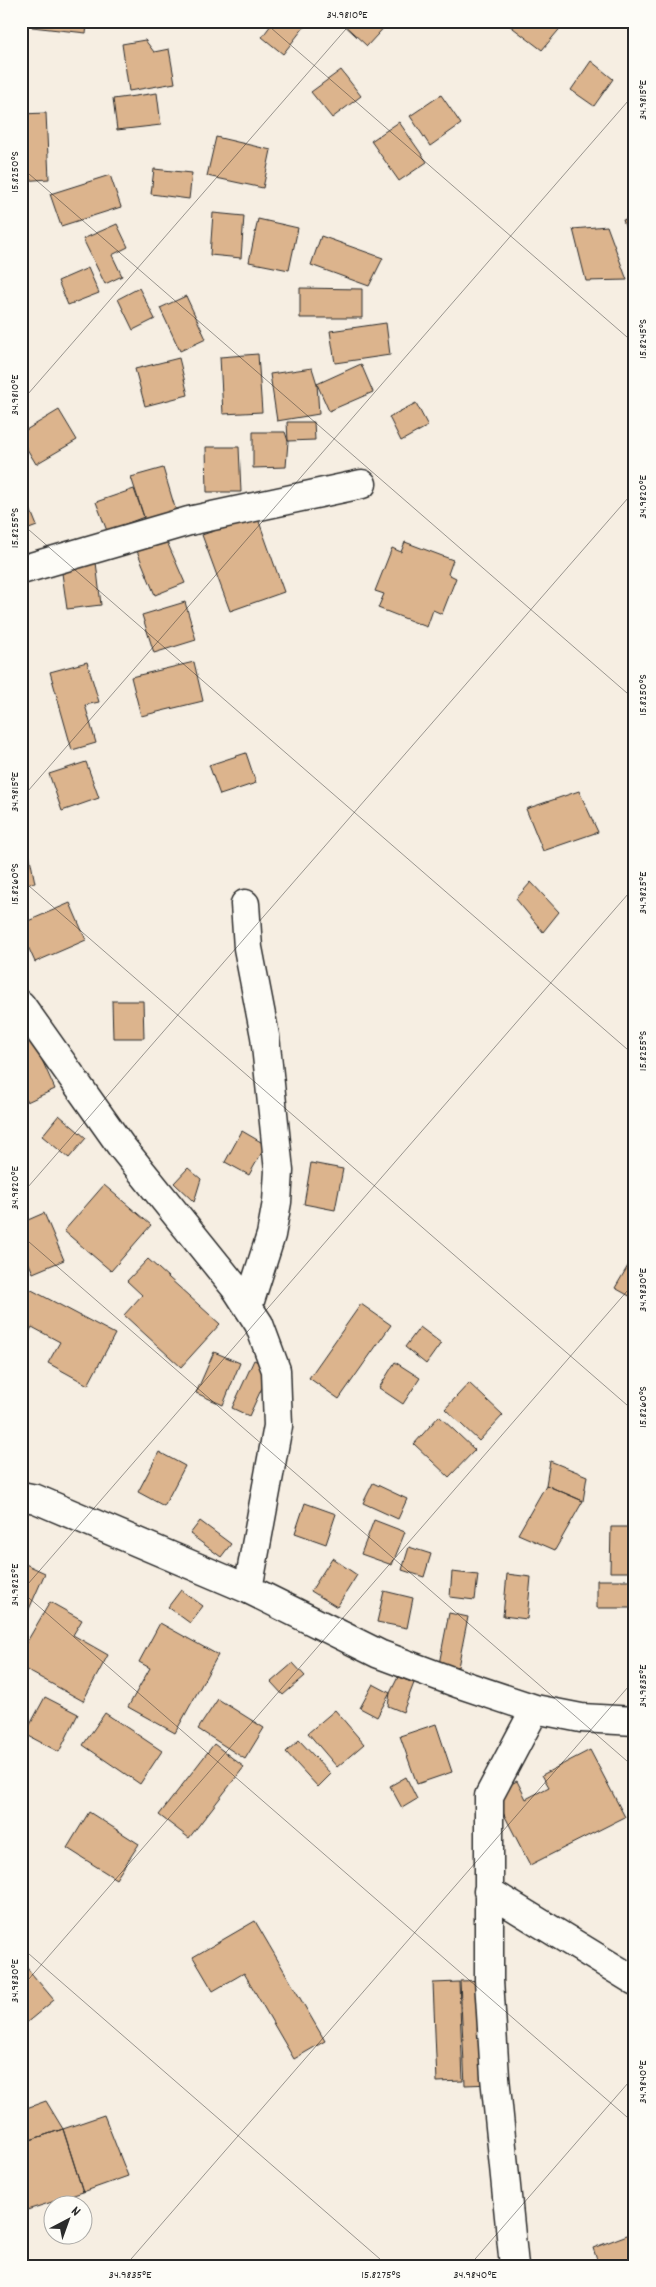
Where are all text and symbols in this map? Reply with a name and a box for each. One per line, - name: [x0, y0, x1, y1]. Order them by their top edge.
- text: 34.9810°E: [326, 7, 368, 24]
- text: 34.9815°E: [635, 79, 652, 120]
- text: 15.8250°S: [7, 151, 24, 193]
- text: 15.8245°S: [635, 319, 652, 359]
- text: 34.9810°E: [7, 374, 24, 416]
- text: 34.9820°E: [635, 475, 652, 519]
- text: 15.8255°S: [7, 508, 24, 548]
- text: 15.8250°S: [635, 674, 652, 716]
- text: 34.9815°E: [7, 771, 24, 812]
- text: 15.8260°S: [7, 863, 24, 905]
- text: 34.9825°E: [635, 871, 652, 914]
- text: 15.8255°S: [635, 1031, 652, 1071]
- text: 34.9820°E: [7, 1166, 24, 1210]
- text: 34.9830°E: [635, 1268, 652, 1312]
- text: 15.8260°S: [635, 1386, 652, 1428]
- text: 34.9825°E: [7, 1563, 24, 1606]
- text: 34.9835°E: [635, 1664, 652, 1707]
- text: 34.9830°E: [7, 1959, 24, 2003]
- text: 34.9840°E: [635, 2060, 652, 2104]
- north arrow: [42, 2194, 92, 2244]
- text: N: [66, 2202, 84, 2222]
- text: 34.9835°E: [109, 2267, 152, 2284]
- text: 15.8275°S: [361, 2267, 401, 2284]
- text: 34.9840°E: [453, 2267, 497, 2284]

